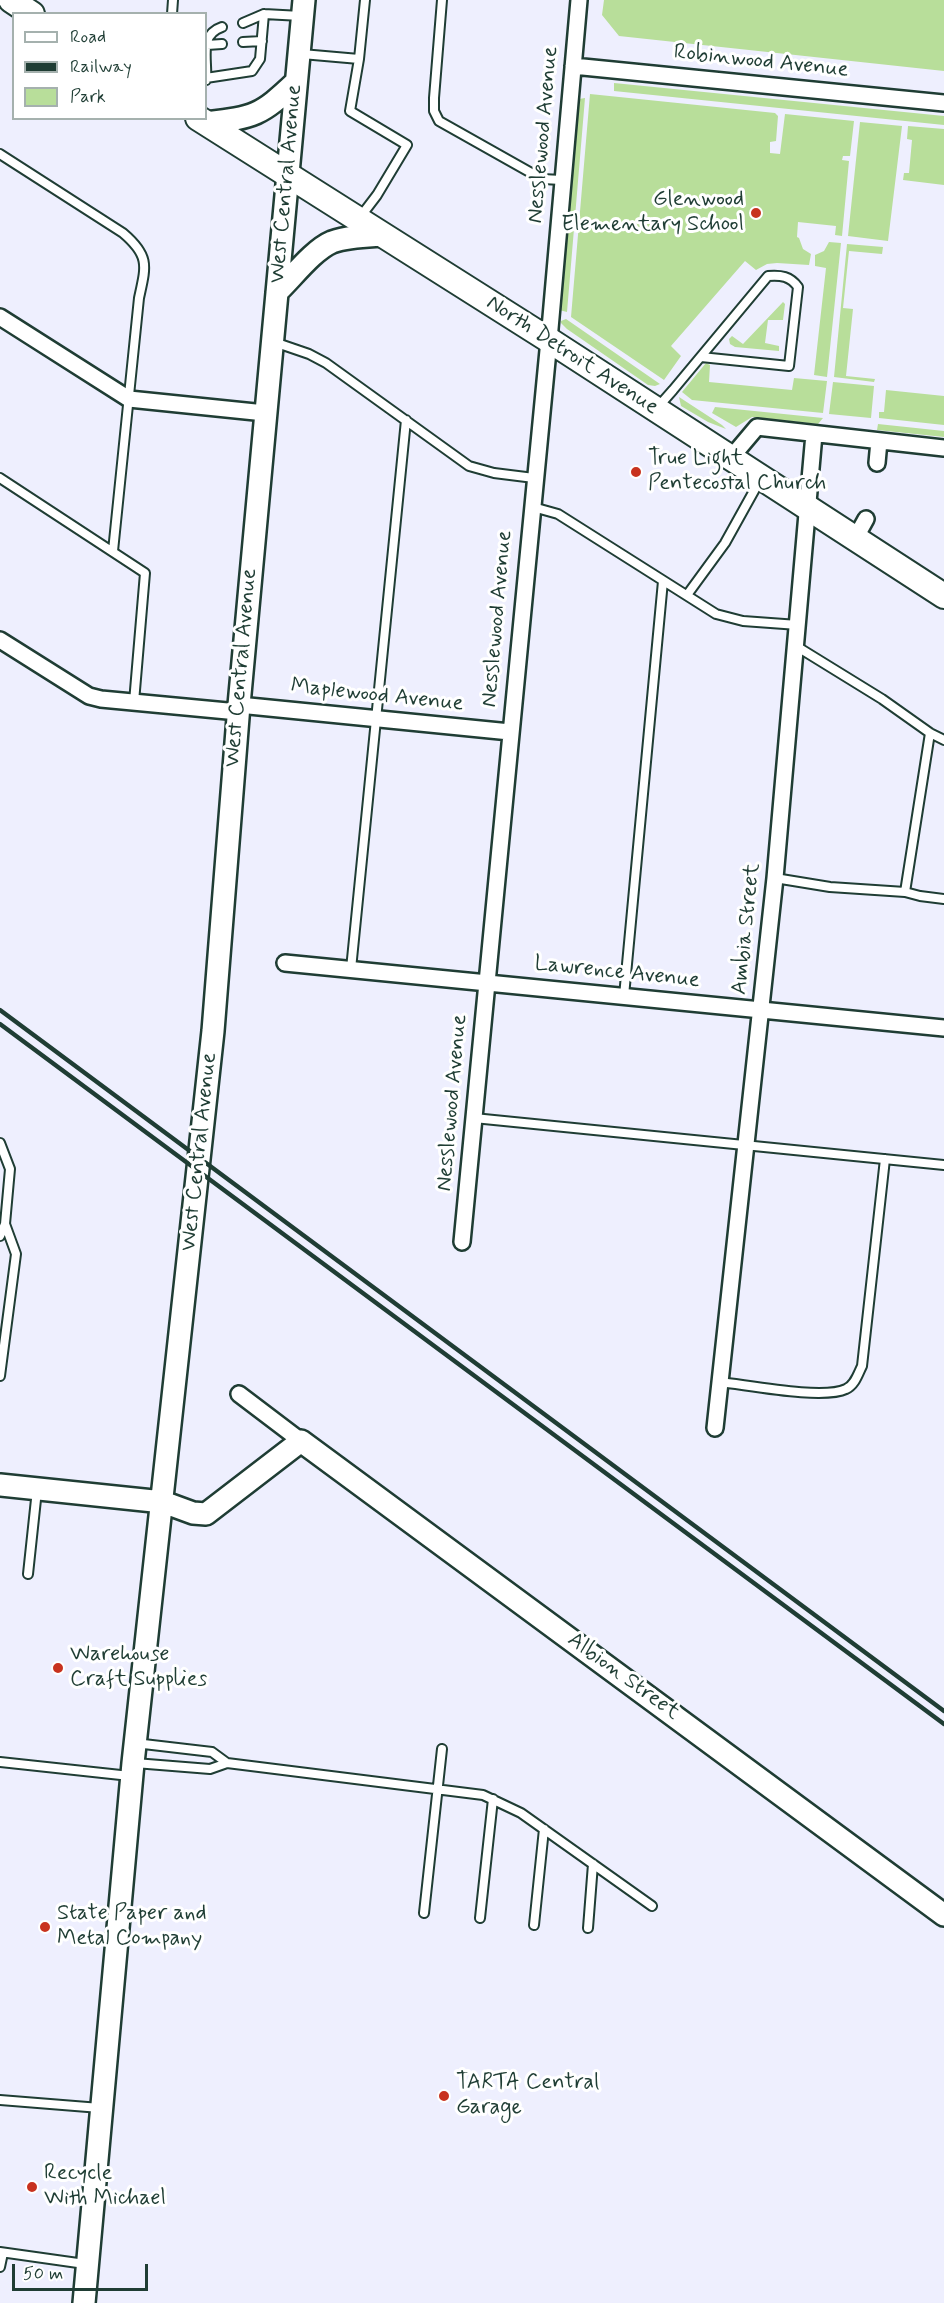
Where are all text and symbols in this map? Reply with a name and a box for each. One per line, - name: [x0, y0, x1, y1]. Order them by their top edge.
- legend: [12, 12, 207, 120]
- text: Road: [70, 25, 106, 49]
- street label: Robinwood Avenue: [672, 40, 850, 84]
- street label: Nesslewood Avenue: [523, 45, 565, 225]
- text: Railway: [70, 55, 132, 79]
- street label: West Central Avenue: [265, 83, 309, 285]
- text: Park: [70, 85, 106, 109]
- place label: Glenwood Elementary School: [561, 187, 744, 238]
- marker: Glenwood Elementary School: [749, 206, 763, 220]
- street label: North Detroit Avenue: [481, 290, 663, 422]
- place label: True Light Pentecostal Church: [648, 446, 826, 498]
- marker: True Light Pentecostal Church: [629, 465, 643, 479]
- street label: Nesslewood Avenue: [477, 529, 519, 709]
- street label: West Central Avenue: [220, 567, 264, 769]
- street label: Maplewood Avenue: [289, 674, 465, 718]
- street label: Ambia Street: [727, 862, 767, 996]
- street label: Lawrence Avenue: [533, 951, 701, 995]
- street label: Nesslewood Avenue: [432, 1013, 474, 1193]
- street label: West Central Avenue: [176, 1051, 224, 1253]
- street label: Albion Street: [562, 1627, 684, 1727]
- place label: Warehouse Craft Supplies: [70, 1642, 207, 1694]
- marker: Warehouse Craft Supplies: [51, 1661, 65, 1675]
- place label: State Paper and Metal Company: [57, 1901, 207, 1952]
- marker: State Paper and Metal Company: [38, 1920, 52, 1934]
- place label: TARTA Central Garage: [456, 2070, 599, 2122]
- marker: TARTA Central Garage: [437, 2089, 451, 2103]
- place label: Recycle With Michael: [44, 2161, 166, 2212]
- marker: Recycle With Michael: [25, 2180, 39, 2194]
- scale bar: [15, 2252, 152, 2290]
- text: 50 m: [23, 2262, 63, 2286]

